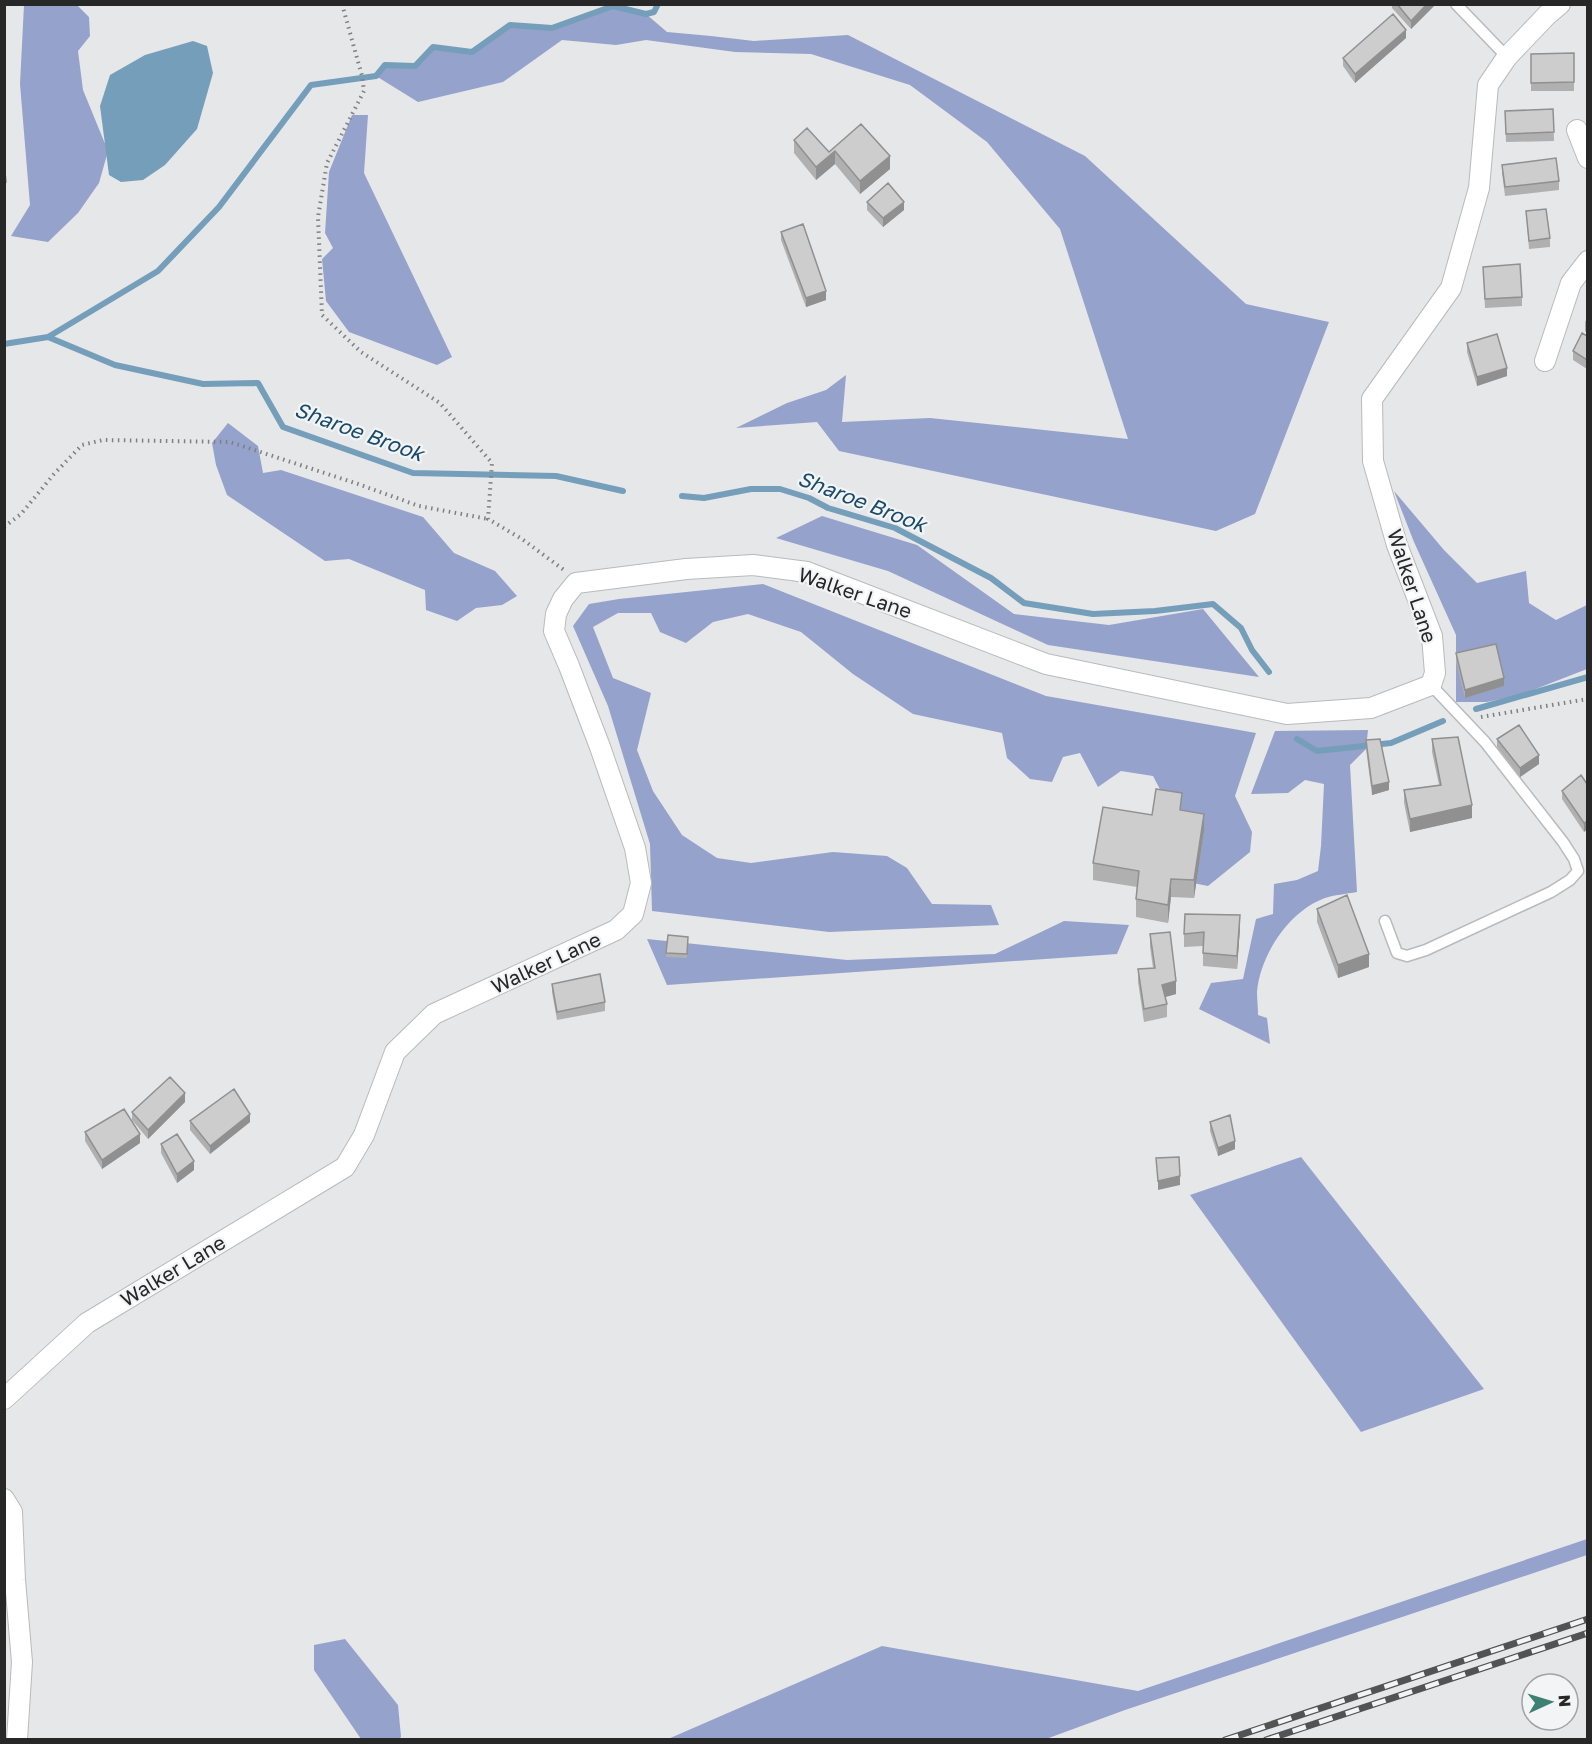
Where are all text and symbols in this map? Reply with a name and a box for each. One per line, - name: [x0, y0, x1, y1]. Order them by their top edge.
- water label: Sharoe Brook: [291, 396, 429, 467]
- water label: Sharoe Brook: [795, 465, 932, 538]
- street label: Walker Lane: [1383, 526, 1443, 646]
- street label: Walker Lane: [796, 561, 915, 623]
- street label: Walker Lane: [487, 926, 604, 998]
- street label: Walker Lane: [116, 1229, 229, 1311]
- north arrow: [1520, 1672, 1580, 1732]
- text: N: [1555, 1694, 1575, 1708]

